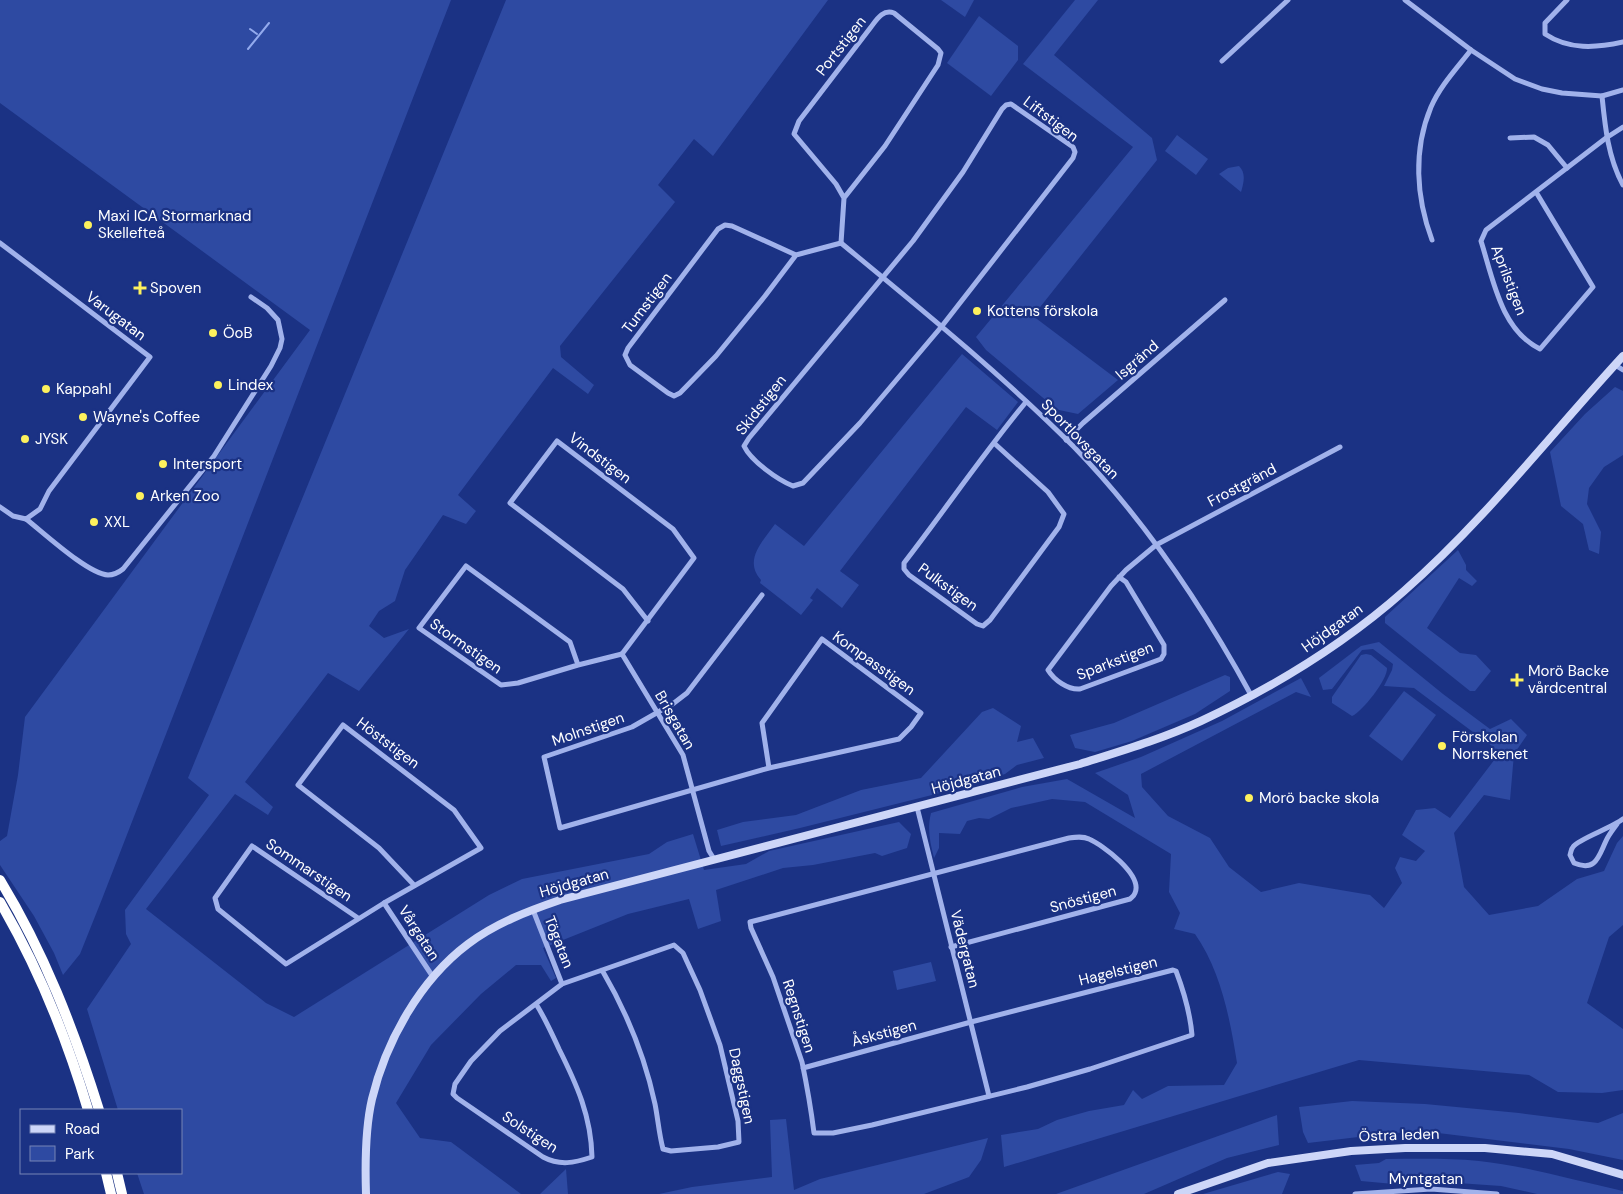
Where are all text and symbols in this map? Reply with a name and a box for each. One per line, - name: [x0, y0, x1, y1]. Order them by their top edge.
- street label: Portstigen: [811, 12, 871, 80]
- street label: Liftstigen: [1019, 92, 1083, 146]
- place label: Maxi ICA Stormarknad Skellefteå: [98, 206, 251, 243]
- marker: Maxi ICA Stormarknad Skellefteå: [82, 219, 94, 231]
- street label: Aprilstigen: [1486, 242, 1532, 318]
- street label: Tumstigen: [617, 268, 677, 338]
- place label: Spoven: [150, 278, 201, 298]
- marker: Spoven: [134, 282, 146, 294]
- street label: Varugatan: [82, 287, 150, 345]
- place label: Kottens förskola: [987, 301, 1098, 321]
- marker: Kottens förskola: [971, 305, 983, 317]
- place label: ÖoB: [223, 323, 253, 343]
- marker: ÖoB: [207, 327, 219, 339]
- street label: Isgränd: [1111, 336, 1163, 384]
- street label: Skidstigen: [731, 371, 791, 439]
- place label: Lindex: [228, 375, 274, 395]
- place label: Kappahl: [56, 379, 112, 399]
- marker: Lindex: [212, 379, 224, 391]
- marker: Kappahl: [40, 383, 52, 395]
- street label: Sportlovsgatan: [1037, 395, 1123, 483]
- place label: Wayne's Coffee: [93, 407, 200, 427]
- marker: Wayne's Coffee: [77, 411, 89, 423]
- street label: Vindstigen: [565, 428, 635, 488]
- place label: JYSK: [35, 429, 68, 449]
- marker: JYSK: [19, 433, 31, 445]
- place label: Intersport: [173, 454, 242, 474]
- marker: Intersport: [157, 458, 169, 470]
- street label: Frostgränd: [1204, 458, 1280, 512]
- place label: Arken Zoo: [150, 486, 220, 506]
- marker: Arken Zoo: [134, 490, 146, 502]
- place label: XXL: [104, 512, 130, 532]
- marker: XXL: [88, 516, 100, 528]
- street label: Pulkstigen: [914, 558, 982, 616]
- street label: Höjdgatan: [1297, 599, 1367, 657]
- street label: Stormstigen: [426, 614, 506, 678]
- street label: Kompasstigen: [829, 626, 919, 700]
- street label: Sparkstigen: [1074, 637, 1156, 685]
- place label: Morö Backe vårdcentral: [1528, 661, 1609, 698]
- marker: Morö Backe vårdcentral: [1510, 673, 1524, 687]
- street label: Brisgatan: [650, 687, 700, 753]
- street label: Molnstigen: [549, 707, 627, 751]
- street label: Höststigen: [352, 713, 424, 773]
- place label: Förskolan Norrskenet: [1452, 727, 1528, 764]
- marker: Förskolan Norrskenet: [1436, 740, 1448, 752]
- street label: Höjdgatan: [929, 761, 1003, 799]
- place label: Morö backe skola: [1259, 788, 1379, 808]
- marker: Morö backe skola: [1243, 792, 1255, 804]
- street label: Sommarstigen: [262, 834, 356, 906]
- street label: Höjdgatan: [537, 864, 611, 902]
- street label: Snöstigen: [1048, 881, 1118, 917]
- street label: Vårgatan: [394, 902, 444, 964]
- street label: Vädergatan: [946, 908, 984, 990]
- street label: Tögatan: [539, 913, 579, 971]
- street label: Hagelstigen: [1077, 952, 1159, 990]
- street label: Regnstigen: [778, 977, 820, 1055]
- street label: Åskstigen: [849, 1015, 919, 1051]
- street label: Daggstigen: [724, 1046, 760, 1126]
- street label: Solstigen: [498, 1107, 562, 1157]
- legend: [20, 1109, 182, 1174]
- text: Road: [65, 1119, 100, 1139]
- street label: Östra leden: [1358, 1124, 1440, 1146]
- text: Park: [65, 1144, 95, 1164]
- street label: Myntgatan: [1389, 1169, 1463, 1189]

